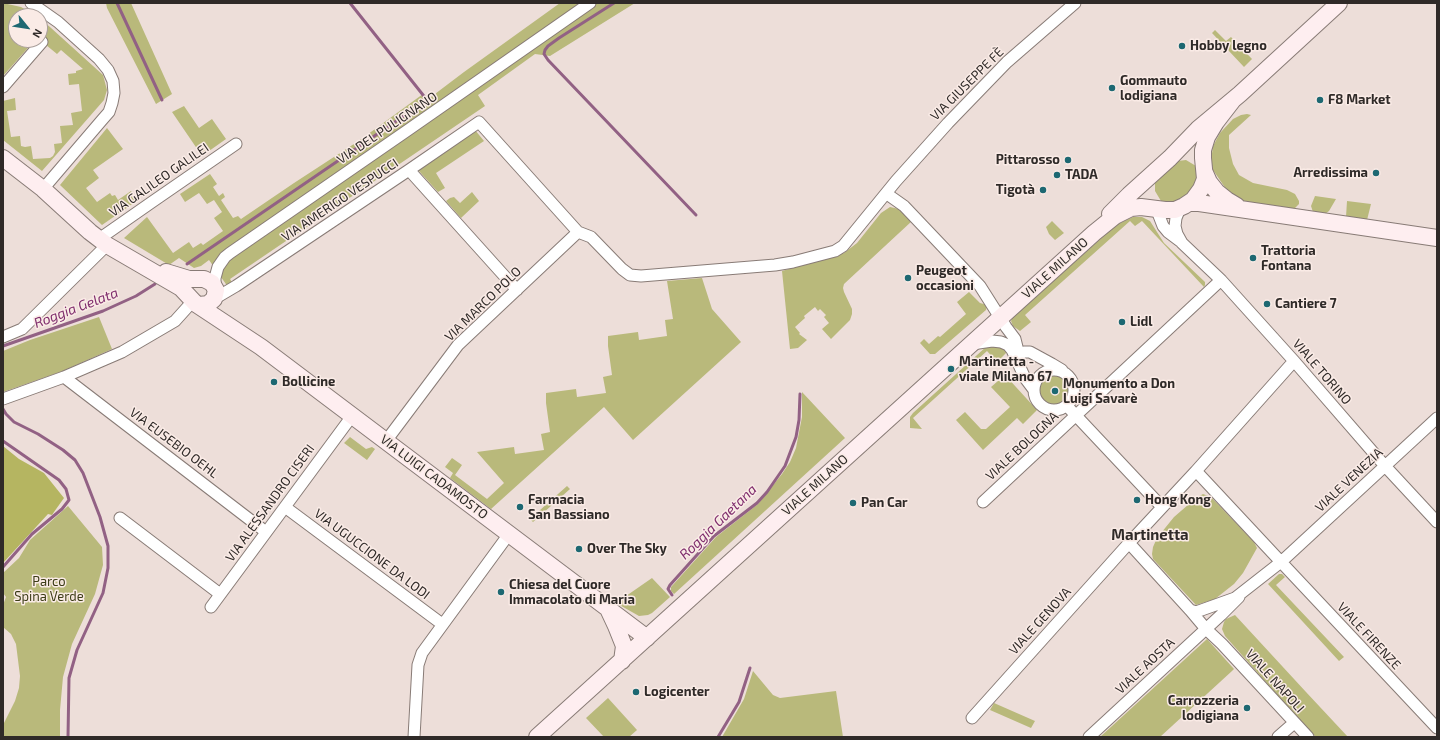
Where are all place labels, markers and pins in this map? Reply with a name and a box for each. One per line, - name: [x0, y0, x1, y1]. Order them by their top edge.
- place label: Hobby legno: [1190, 38, 1267, 54]
- marker: Hobby legno: [1177, 41, 1187, 51]
- place label: Gommauto lodigiana: [1120, 73, 1187, 104]
- marker: Gommauto lodigiana: [1107, 83, 1117, 93]
- place label: F8 Market: [1328, 92, 1391, 108]
- marker: F8 Market: [1315, 95, 1325, 105]
- place label: Pittarosso: [996, 152, 1060, 168]
- marker: Pittarosso: [1063, 155, 1073, 165]
- place label: Arredissima: [1294, 165, 1368, 181]
- place label: TADA: [1065, 167, 1098, 183]
- marker: Arredissima: [1371, 168, 1381, 178]
- marker: TADA: [1052, 170, 1062, 180]
- place label: Tigotà: [996, 182, 1035, 198]
- marker: Tigotà: [1038, 185, 1048, 195]
- place label: Trattoria Fontana: [1261, 243, 1316, 274]
- marker: Trattoria Fontana: [1248, 253, 1258, 263]
- place label: Peugeot occasioni: [916, 263, 974, 294]
- marker: Peugeot occasioni: [903, 273, 913, 283]
- place label: Cantiere 7: [1275, 296, 1337, 312]
- marker: Cantiere 7: [1262, 299, 1272, 309]
- place label: Lidl: [1130, 314, 1153, 330]
- marker: Lidl: [1117, 317, 1127, 327]
- place label: Martinetta - viale Milano 67: [959, 354, 1052, 385]
- marker: Martinetta - viale Milano 67: [946, 364, 956, 374]
- place label: Bollicine: [282, 374, 335, 390]
- place label: Monumento a Don Luigi Savarè: [1063, 376, 1175, 407]
- marker: Bollicine: [269, 377, 279, 387]
- marker: Monumento a Don Luigi Savarè: [1050, 386, 1060, 396]
- place label: Farmacia San Bassiano: [528, 492, 610, 523]
- place label: Hong Kong: [1145, 492, 1211, 508]
- place label: Pan Car: [861, 495, 908, 511]
- marker: Hong Kong: [1132, 495, 1142, 505]
- marker: Pan Car: [848, 498, 858, 508]
- marker: Farmacia San Bassiano: [515, 502, 525, 512]
- place label: Over The Sky: [587, 541, 667, 557]
- marker: Over The Sky: [574, 544, 584, 554]
- place label: Chiesa del Cuore Immacolato di Maria: [509, 577, 635, 608]
- marker: Chiesa del Cuore Immacolato di Maria: [496, 587, 506, 597]
- place label: Logicenter: [644, 684, 710, 700]
- marker: Logicenter: [631, 687, 641, 697]
- place label: Carrozzeria lodigiana: [1168, 693, 1239, 724]
- marker: Carrozzeria lodigiana: [1242, 703, 1252, 713]

